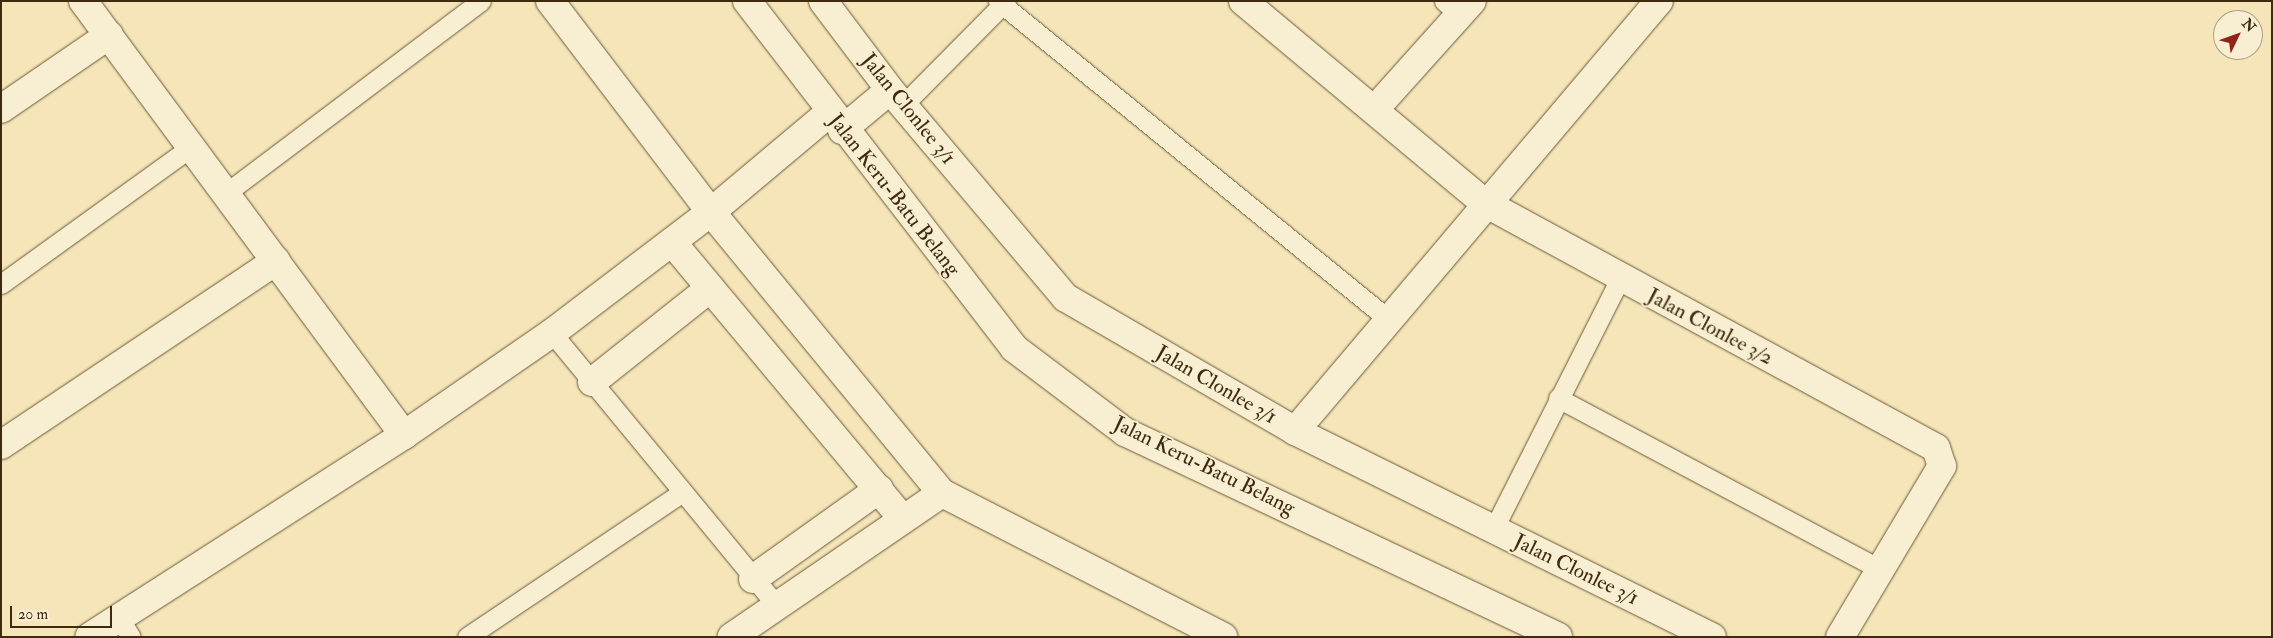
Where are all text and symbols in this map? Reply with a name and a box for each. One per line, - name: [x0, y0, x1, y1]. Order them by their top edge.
- north arrow: [2213, 10, 2263, 60]
- text: N: [2238, 15, 2259, 36]
- street label: Jalan Clonlee 3/1: [855, 48, 961, 170]
- street label: Jalan Keru-Batu Belang: [823, 109, 965, 281]
- street label: Jalan Clonlee 3/2: [1643, 283, 1777, 371]
- street label: Jalan Clonlee 3/1: [1151, 340, 1281, 430]
- street label: Jalan Keru-Batu Belang: [1109, 411, 1299, 521]
- street label: Jalan Clonlee 3/1: [1509, 529, 1643, 611]
- scale bar: [12, 596, 115, 628]
- text: 20 m: [18, 605, 48, 624]

